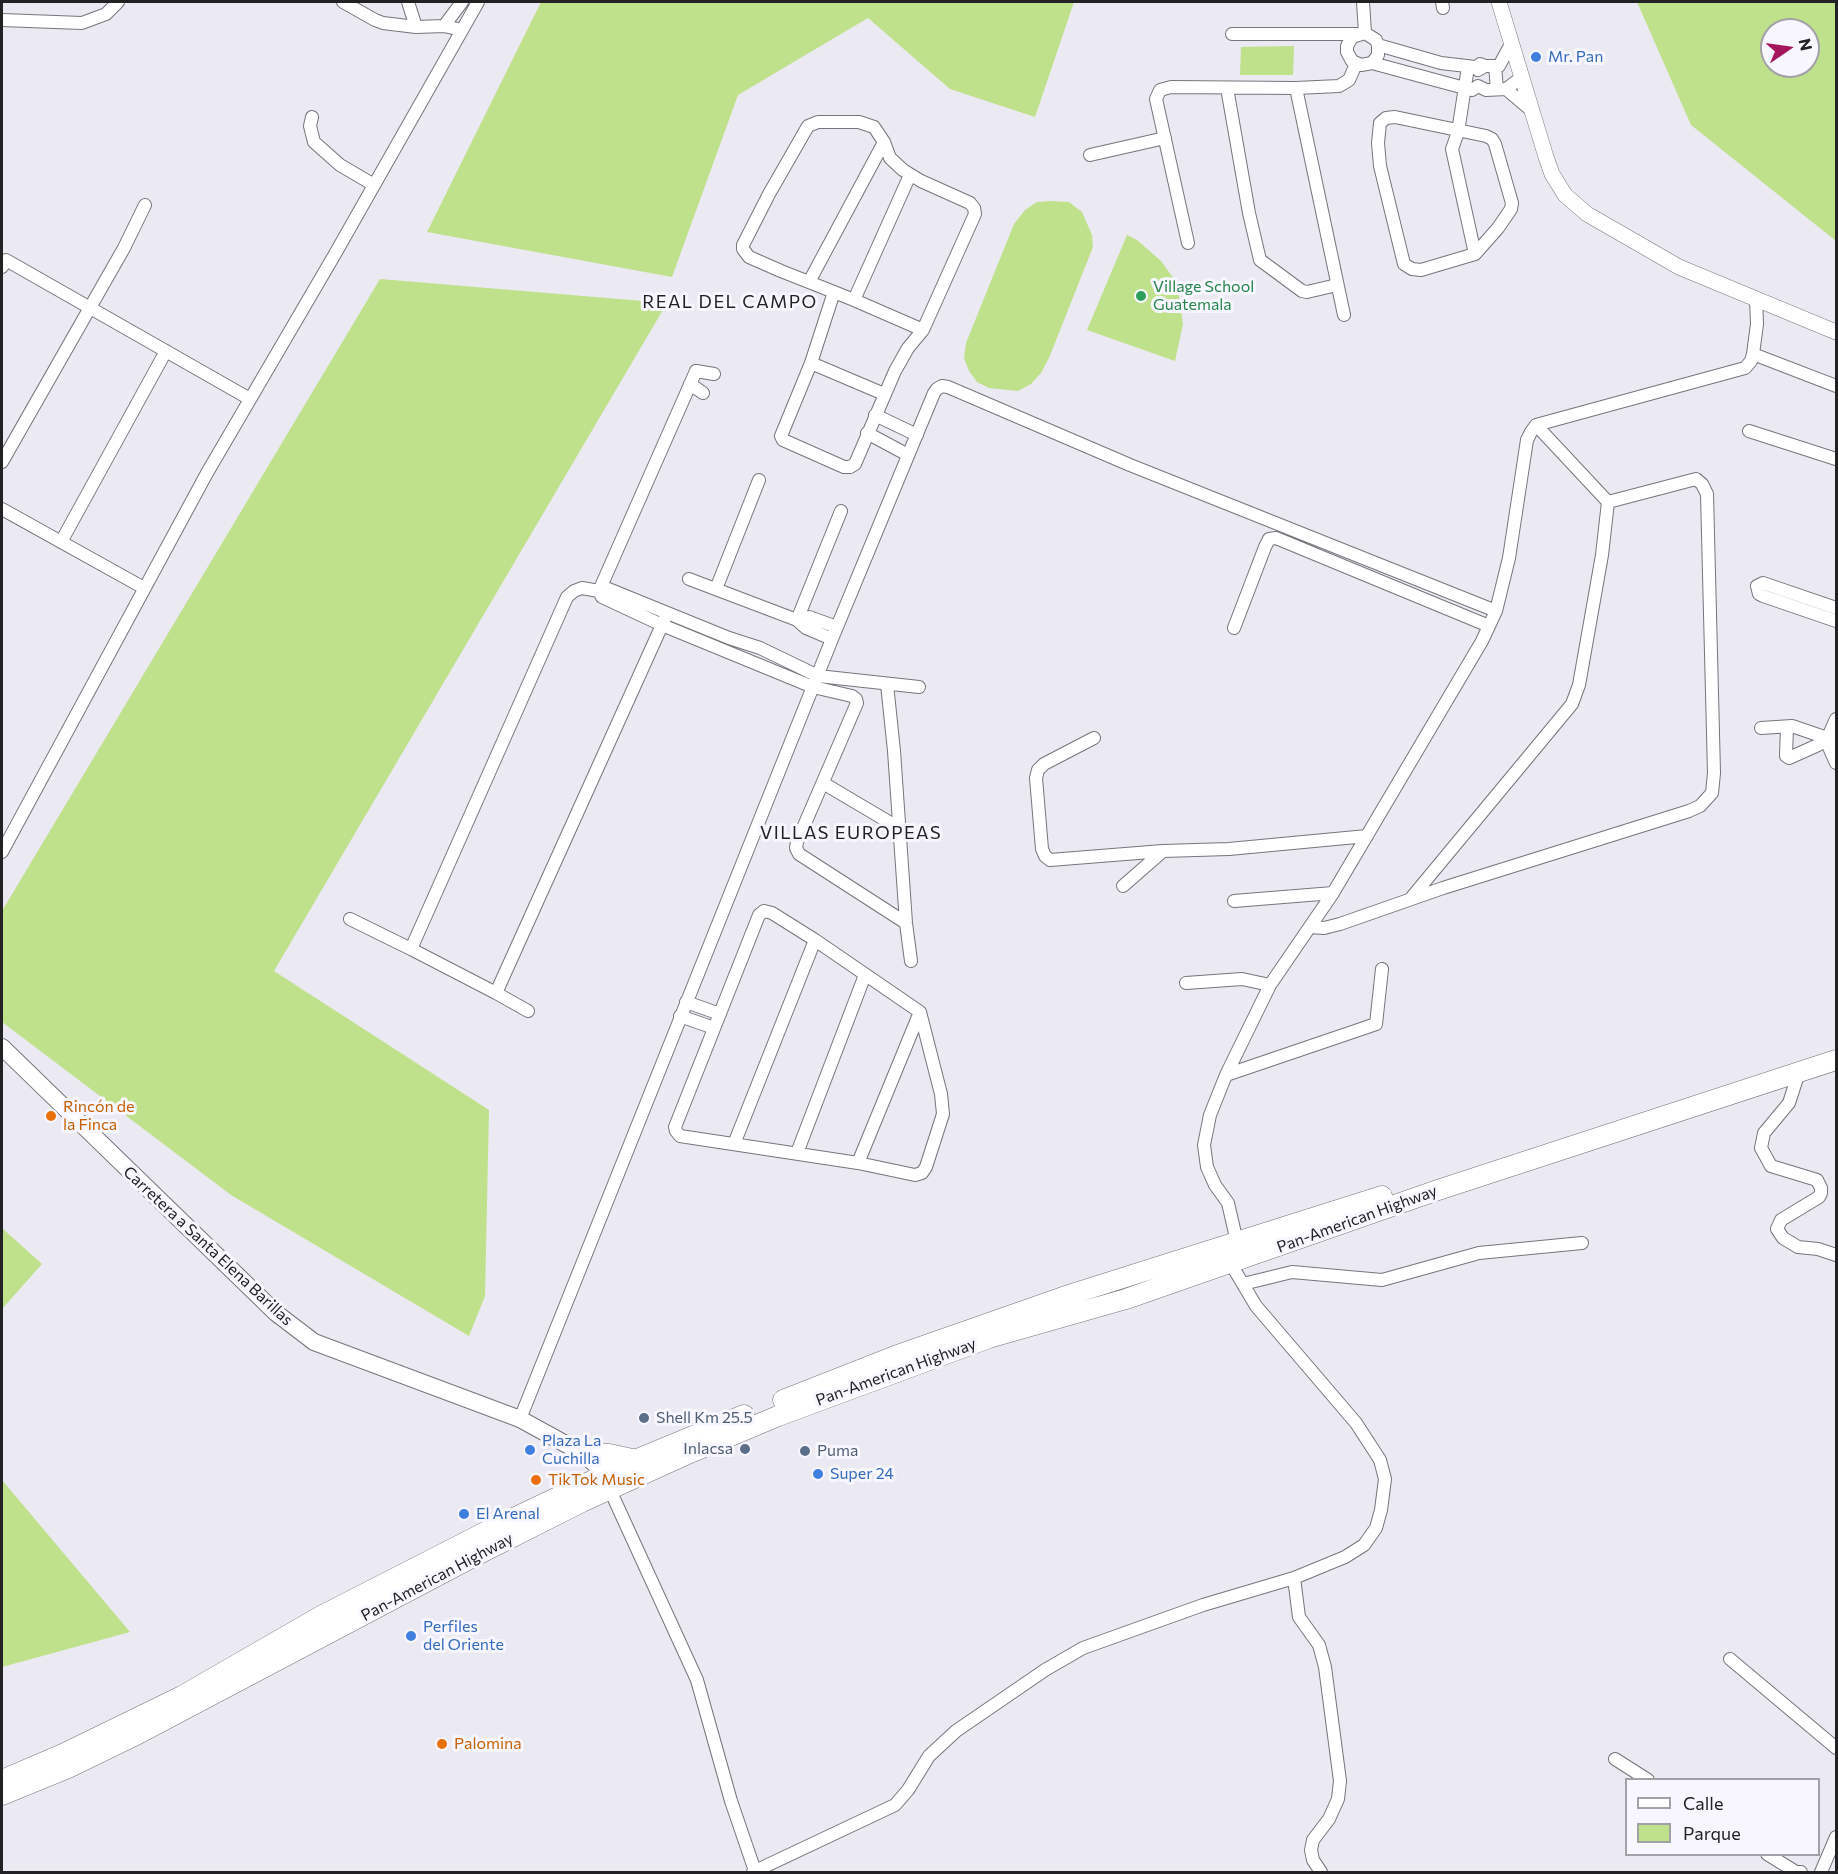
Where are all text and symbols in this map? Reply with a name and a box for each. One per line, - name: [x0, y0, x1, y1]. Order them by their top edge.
- north arrow: [1760, 18, 1820, 78]
- text: N: [1795, 36, 1817, 52]
- place label: Mr. Pan: [1548, 47, 1603, 67]
- marker: Mr. Pan: [1529, 50, 1543, 64]
- place label: Village School Guatemala: [1153, 277, 1254, 315]
- marker: Village School Guatemala: [1134, 289, 1148, 303]
- district label: REAL DEL CAMPO: [642, 291, 818, 313]
- district label: VILLAS EUROPEAS: [760, 822, 942, 844]
- place label: Rincón de la Finca: [63, 1097, 134, 1135]
- marker: Rincón de la Finca: [44, 1109, 58, 1123]
- street label: Carretera a Santa Elena Barillas: [119, 1162, 297, 1330]
- street label: Pan-American Highway: [1274, 1181, 1440, 1257]
- street label: Pan-American Highway: [813, 1334, 979, 1410]
- place label: Shell Km 25.5: [656, 1408, 753, 1428]
- marker: Shell Km 25.5: [637, 1411, 651, 1425]
- place label: Plaza La Cuchilla: [542, 1431, 601, 1469]
- place label: Inlacsa: [683, 1439, 733, 1459]
- place label: Puma: [817, 1441, 858, 1461]
- marker: Inlacsa: [738, 1442, 752, 1456]
- marker: Plaza La Cuchilla: [523, 1443, 537, 1457]
- marker: Puma: [798, 1444, 812, 1458]
- place label: Super 24: [830, 1464, 894, 1484]
- marker: Super 24: [811, 1467, 825, 1481]
- place label: TikTok Music: [548, 1470, 645, 1490]
- marker: TikTok Music: [529, 1473, 543, 1487]
- place label: El Arenal: [476, 1504, 540, 1524]
- marker: El Arenal: [457, 1507, 471, 1521]
- street label: Pan-American Highway: [358, 1529, 516, 1625]
- place label: Perfiles del Oriente: [423, 1617, 504, 1655]
- marker: Perfiles del Oriente: [404, 1629, 418, 1643]
- place label: Palomina: [454, 1734, 522, 1754]
- marker: Palomina: [435, 1737, 449, 1751]
- legend: [1625, 1778, 1820, 1856]
- text: Calle: [1683, 1792, 1723, 1814]
- text: Parque: [1683, 1822, 1741, 1844]

